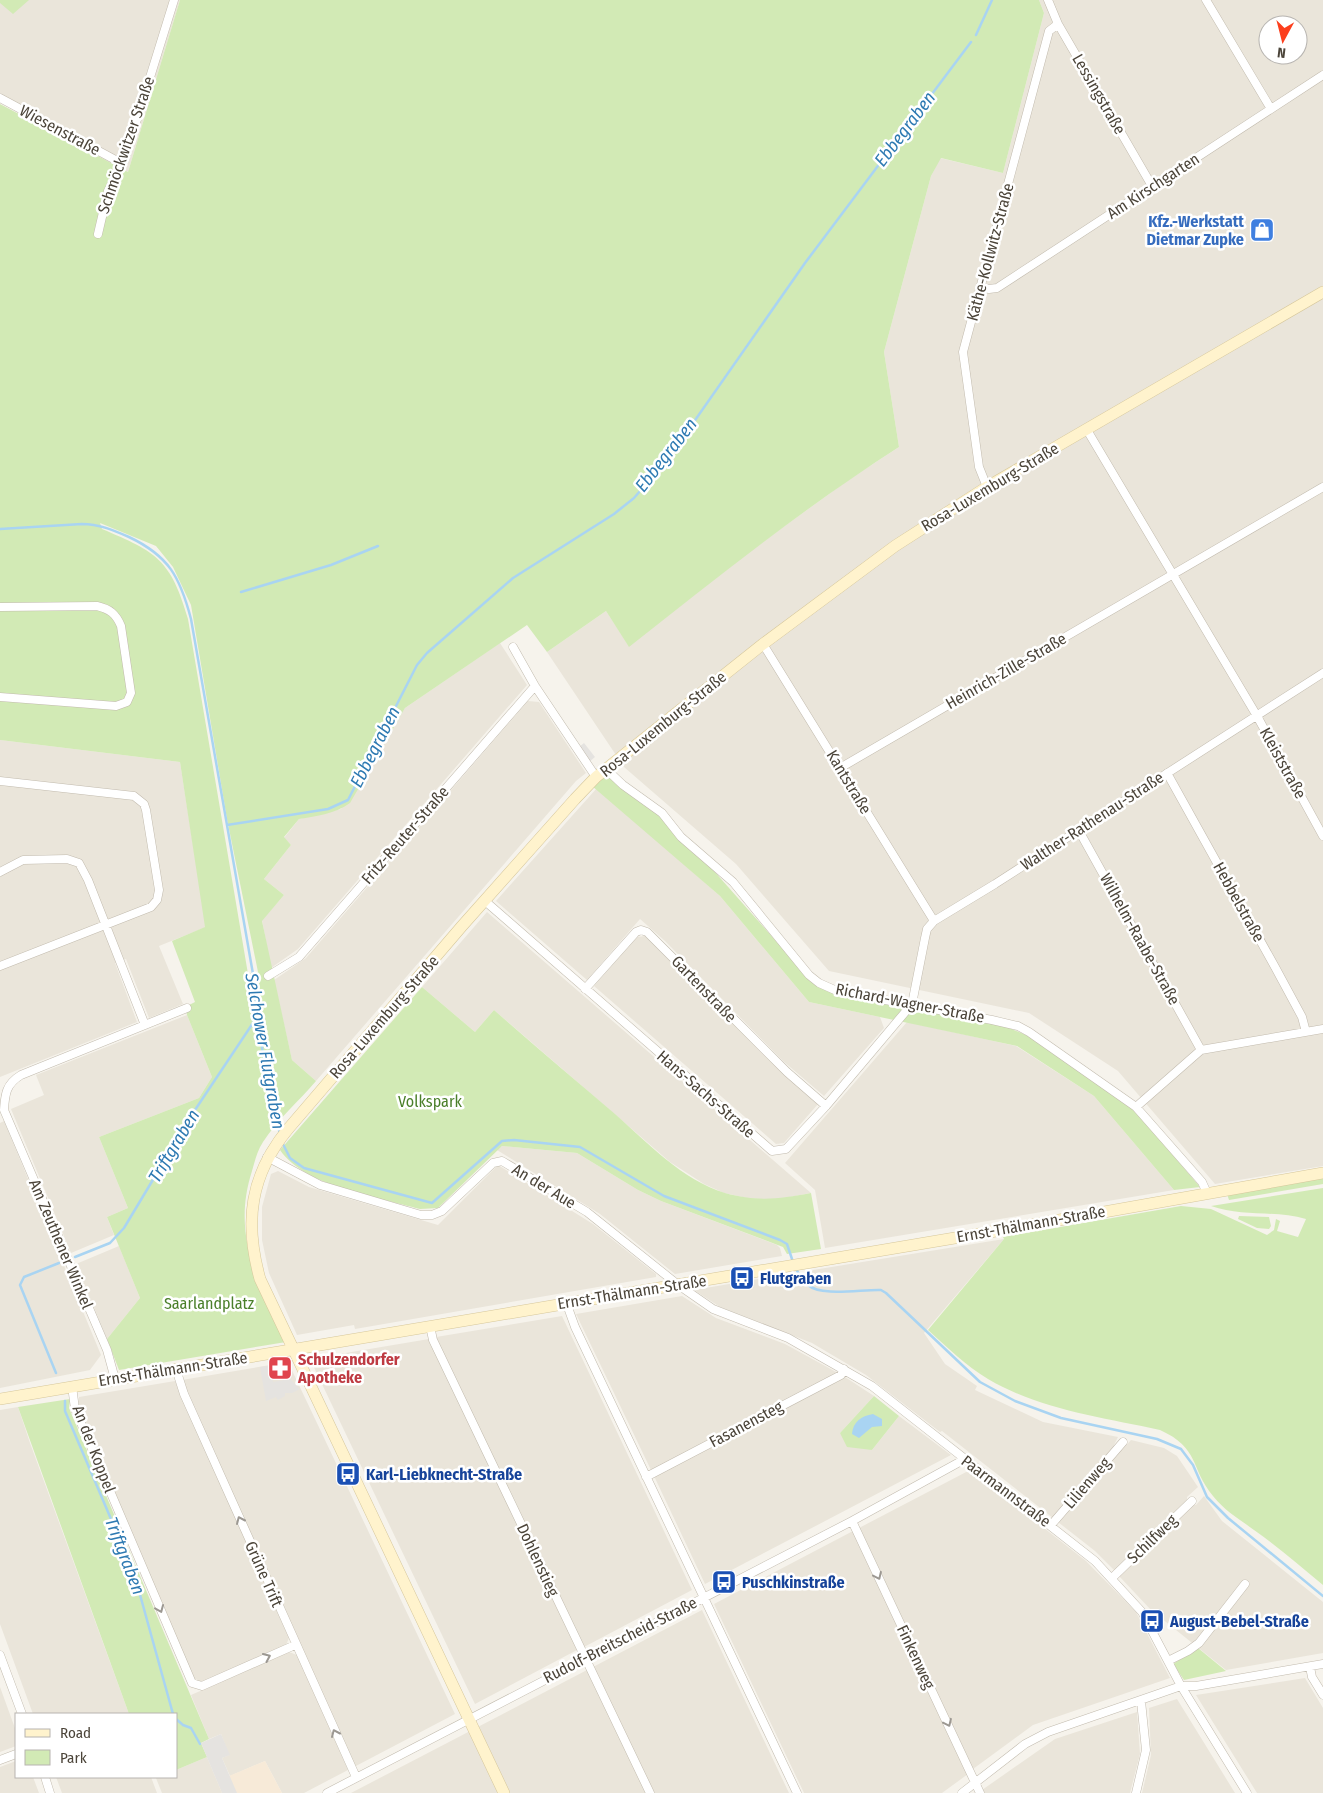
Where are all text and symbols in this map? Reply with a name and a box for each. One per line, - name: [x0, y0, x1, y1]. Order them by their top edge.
- north arrow: [1258, 15, 1308, 65]
- text: N: [1276, 43, 1287, 61]
- street label: Lessingstraße: [1068, 51, 1130, 138]
- street label: Schmöckwitzer Straße: [94, 74, 158, 216]
- water label: Ebbegraben: [870, 87, 940, 171]
- street label: Wiesenstraße: [16, 101, 104, 159]
- street label: Am Kirschgarten: [1103, 149, 1203, 223]
- street label: Käthe-Kollwitz-Straße: [962, 181, 1018, 323]
- place label: Kfz.-Werkstatt Dietmar Zupke: [1147, 212, 1244, 249]
- shop icon: Kfz.-Werkstatt Dietmar Zupke: [1249, 217, 1275, 243]
- water label: Ebbegraben: [630, 414, 702, 496]
- street label: Rosa-Luxemburg-Straße: [918, 438, 1062, 536]
- street label: Heinrich-Zille-Straße: [942, 629, 1070, 713]
- street label: Rosa-Luxemburg-Straße: [596, 667, 730, 781]
- water label: Ebbegraben: [345, 703, 405, 791]
- street label: Kleiststraße: [1256, 724, 1310, 802]
- street label: Kantstraße: [822, 747, 876, 818]
- street label: Walther-Rathenau-Straße: [1017, 768, 1167, 874]
- street label: Fritz-Reuter-Straße: [357, 782, 453, 888]
- street label: Hebbelstraße: [1209, 859, 1269, 945]
- street label: Wilhelm-Raabe-Straße: [1096, 870, 1184, 1008]
- street label: Rosa-Luxemburg-Straße: [325, 951, 443, 1082]
- street label: Gartenstraße: [668, 952, 741, 1026]
- water label: Selchower Flutgraben: [240, 970, 290, 1131]
- street label: Richard-Wagner-Straße: [834, 979, 986, 1027]
- street label: Hans-Sachs-Straße: [653, 1046, 759, 1142]
- park label: Volkspark: [398, 1092, 462, 1111]
- water label: Triftgraben: [144, 1105, 204, 1187]
- street label: An der Aue: [509, 1160, 579, 1213]
- street label: Am Zeuthener Winkel: [25, 1176, 97, 1312]
- street label: Ernst-Thälmann-Straße: [955, 1202, 1107, 1246]
- bus stop icon: Flutgraben: [729, 1265, 755, 1291]
- place label: Flutgraben: [760, 1269, 831, 1288]
- street label: Ernst-Thälmann-Straße: [556, 1271, 708, 1313]
- park label: Saarlandplatz: [164, 1294, 254, 1313]
- street label: Ernst-Thälmann-Straße: [97, 1348, 249, 1390]
- place label: Schulzendorfer Apotheke: [297, 1350, 400, 1387]
- pharmacy icon: Schulzendorfer Apotheke: [267, 1355, 293, 1381]
- street label: Fasanensteg: [706, 1397, 786, 1451]
- street label: An der Koppel: [69, 1403, 119, 1495]
- street label: Paarmannstraße: [957, 1451, 1055, 1531]
- street label: Lilienweg: [1060, 1453, 1115, 1512]
- bus stop icon: Karl-Liebknecht-Straße: [335, 1461, 361, 1487]
- place label: Karl-Liebknecht-Straße: [366, 1465, 522, 1484]
- street label: Schilfweg: [1123, 1510, 1181, 1567]
- water label: Triftgraben: [100, 1514, 150, 1598]
- one-way arrow: [236, 1516, 247, 1525]
- street label: Dohlenstieg: [513, 1521, 563, 1600]
- street label: Grüne Trift: [241, 1538, 287, 1610]
- bus stop icon: Puschkinstraße: [711, 1569, 737, 1595]
- one-way arrow: [872, 1571, 882, 1580]
- place label: Puschkinstraße: [742, 1573, 845, 1592]
- street label: Rudolf-Breitscheid-Straße: [540, 1593, 700, 1687]
- one-way arrow: [154, 1604, 165, 1613]
- bus stop icon: August-Bebel-Straße: [1139, 1608, 1165, 1634]
- place label: August-Bebel-Straße: [1169, 1612, 1309, 1631]
- street label: Finkenweg: [893, 1622, 939, 1692]
- one-way arrow: [262, 1653, 271, 1664]
- legend: [15, 1713, 178, 1778]
- one-way arrow: [942, 1718, 952, 1727]
- text: Road: [60, 1724, 91, 1742]
- one-way arrow: [331, 1729, 342, 1738]
- text: Park: [60, 1749, 87, 1767]

